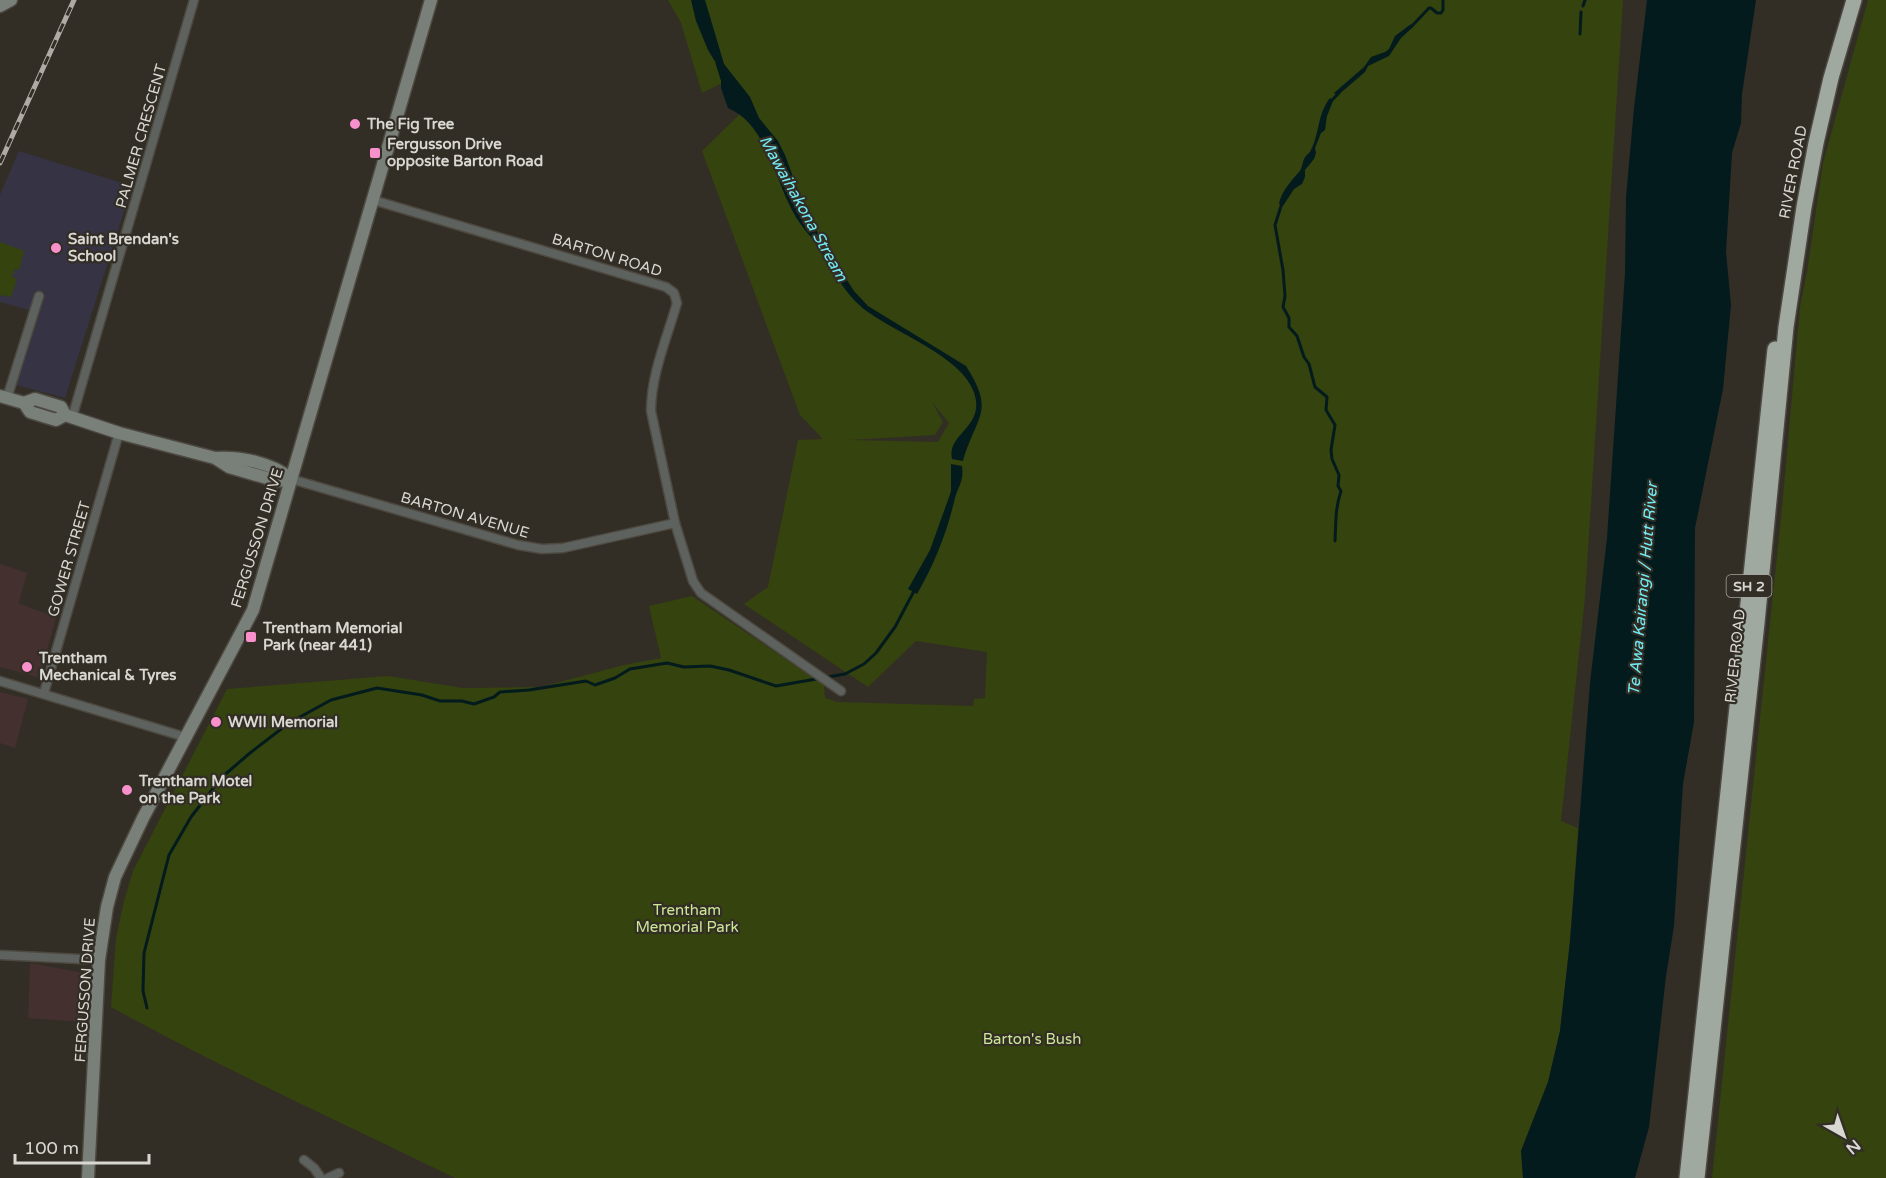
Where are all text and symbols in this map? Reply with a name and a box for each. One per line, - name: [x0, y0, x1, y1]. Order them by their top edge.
- street label: PALMER CRESCENT: [112, 62, 170, 210]
- place label: The Fig Tree: [366, 115, 455, 134]
- marker: The Fig Tree: [348, 117, 362, 131]
- street label: RIVER ROAD: [1775, 124, 1811, 220]
- water label: Mawaihakona Stream: [755, 132, 852, 285]
- place label: Fergusson Drive opposite Barton Road: [387, 135, 543, 171]
- marker: Fergusson Drive opposite Barton Road: [368, 146, 382, 160]
- place label: Saint Brendan's School: [68, 230, 179, 265]
- street label: BARTON ROAD: [550, 230, 664, 280]
- marker: Saint Brendan's School: [49, 241, 63, 255]
- street label: FERGUSSON DRIVE: [227, 466, 287, 610]
- water label: Te Awa Kairangi / Hutt River: [1624, 480, 1662, 697]
- street label: BARTON AVENUE: [399, 488, 531, 542]
- street label: GOWER STREET: [44, 499, 94, 619]
- road number: SH 2: [1726, 575, 1772, 597]
- street label: RIVER ROAD: [1721, 608, 1749, 704]
- place label: Trentham Memorial Park (near 441): [262, 619, 402, 654]
- marker: Trentham Memorial Park (near 441): [244, 630, 258, 644]
- place label: Trentham Mechanical & Tyres: [38, 649, 176, 685]
- marker: Trentham Mechanical & Tyres: [20, 660, 34, 674]
- place label: WWII Memorial: [228, 713, 338, 731]
- marker: WWII Memorial: [209, 715, 223, 729]
- place label: Trentham Motel on the Park: [138, 772, 252, 807]
- marker: Trentham Motel on the Park: [120, 783, 134, 797]
- park label: Trentham Memorial Park: [635, 901, 739, 936]
- street label: FERGUSSON DRIVE: [71, 917, 99, 1063]
- park label: Barton's Bush: [983, 1030, 1081, 1048]
- north arrow: [1814, 1106, 1874, 1166]
- scale bar: [15, 1127, 148, 1165]
- text: N: [1842, 1135, 1864, 1159]
- text: 100 m: [24, 1137, 79, 1159]

